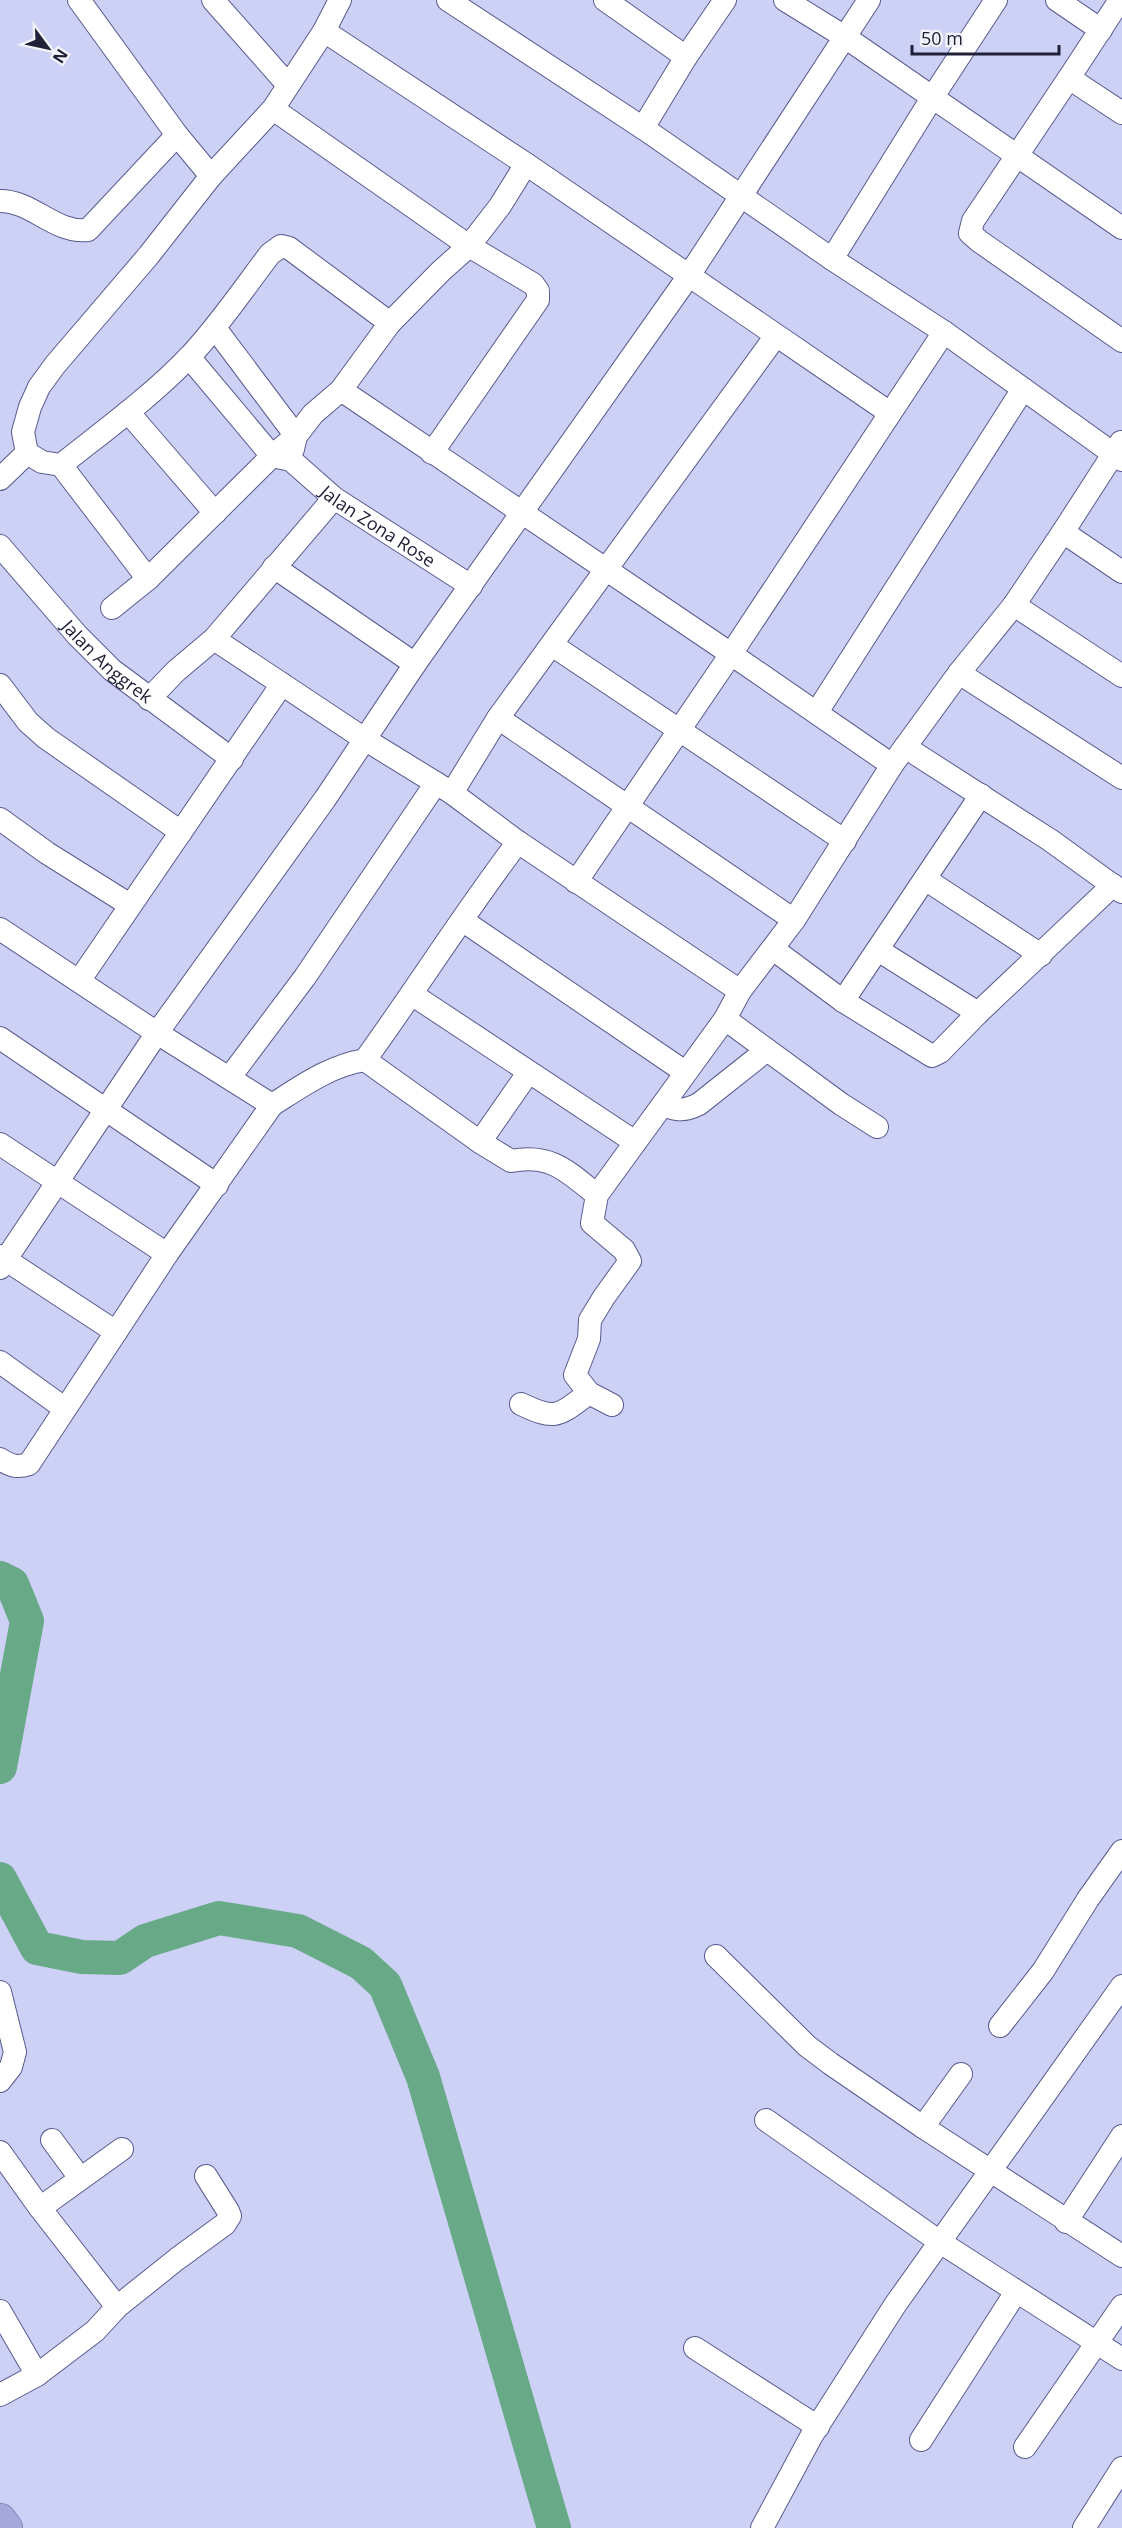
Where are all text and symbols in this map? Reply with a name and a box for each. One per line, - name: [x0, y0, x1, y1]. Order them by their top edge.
- north arrow: [18, 18, 78, 78]
- scale bar: [912, 18, 1059, 56]
- text: 50 m: [921, 26, 963, 50]
- text: N: [48, 45, 73, 68]
- street label: Jalan Zona Rose: [314, 478, 440, 572]
- street label: Jalan Anggrek: [56, 613, 158, 708]

